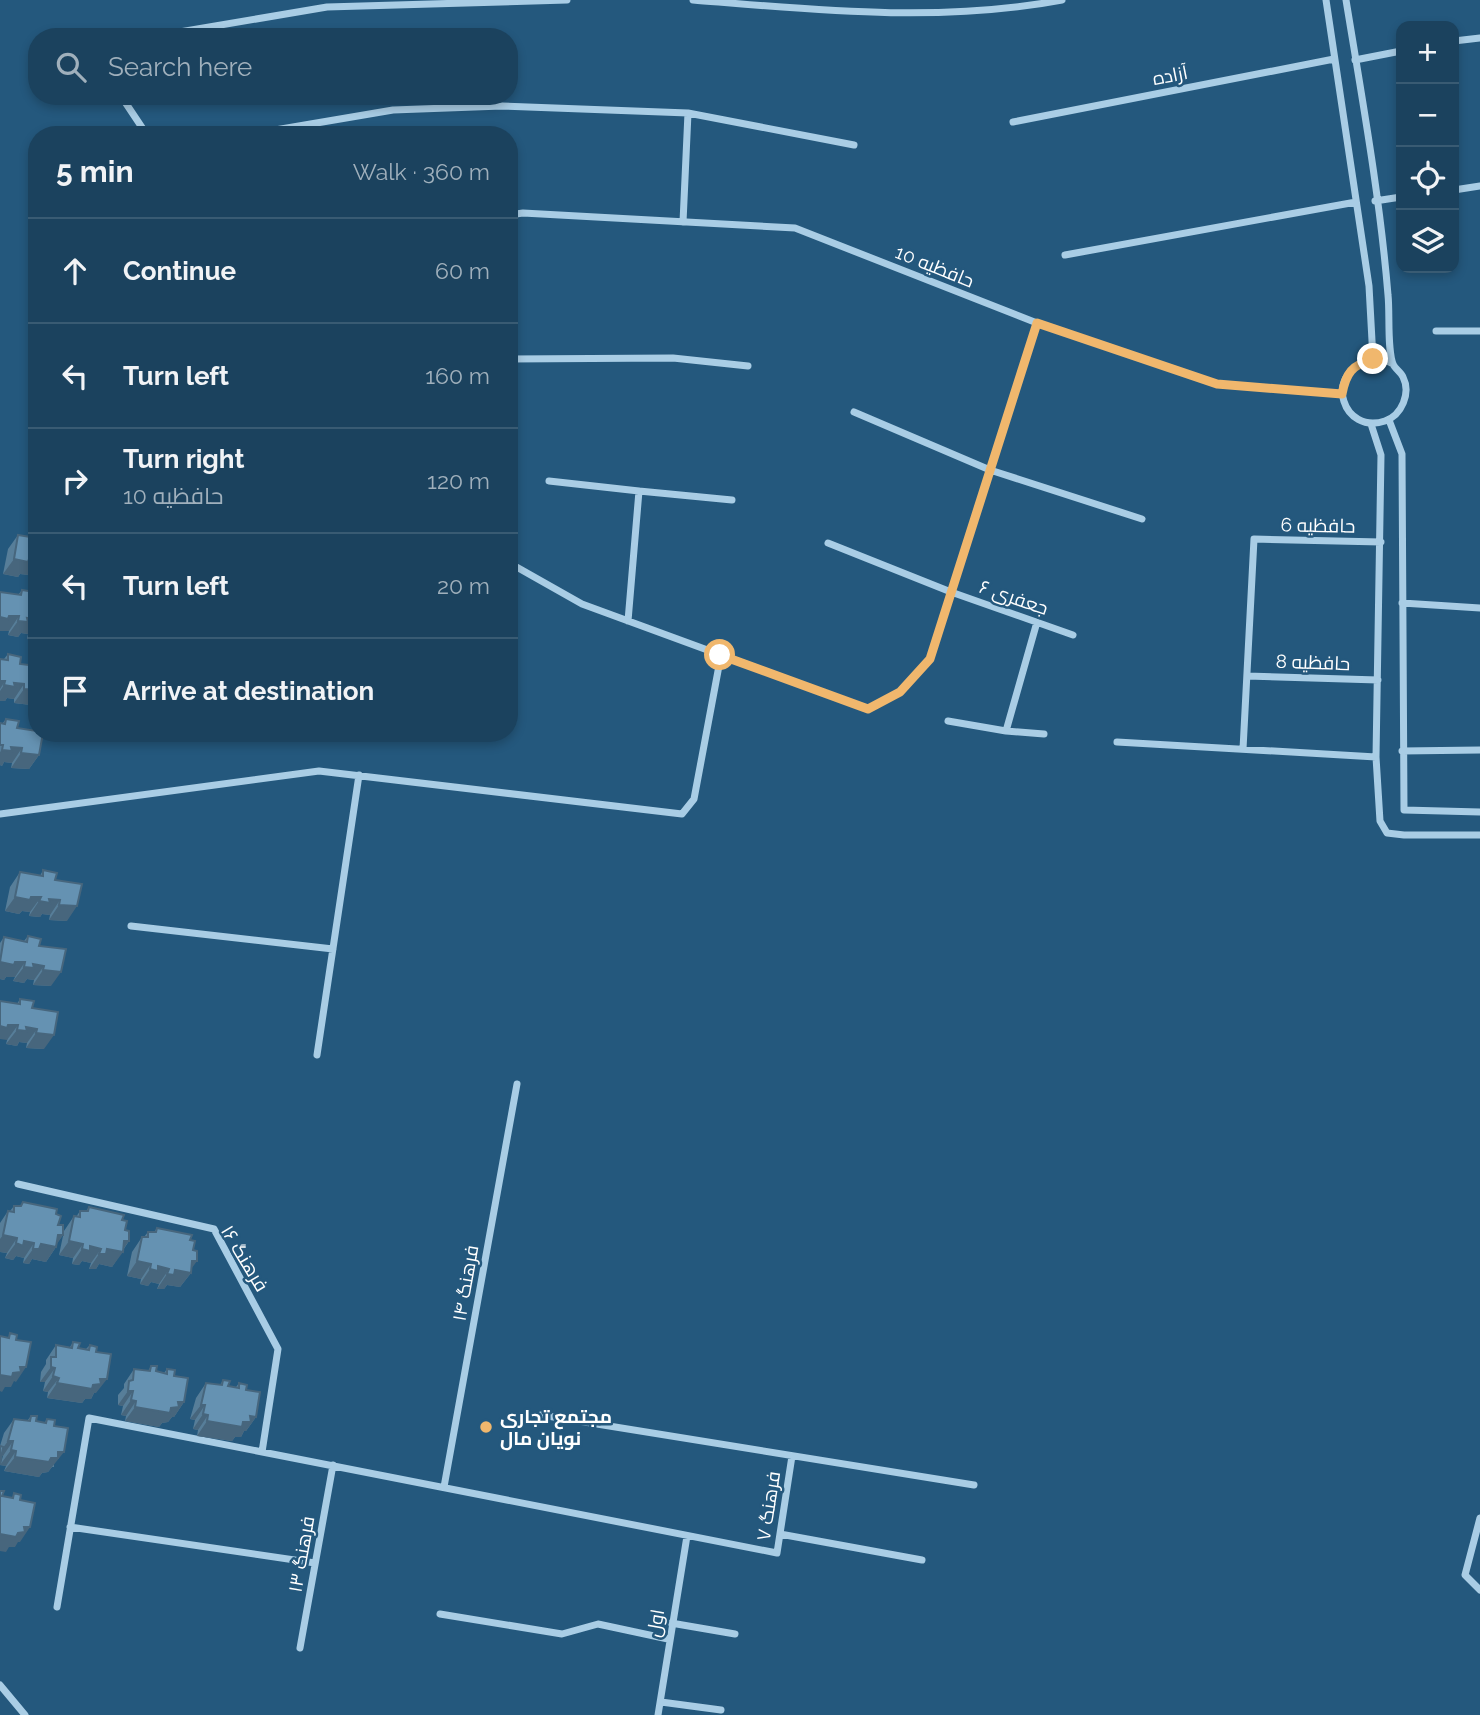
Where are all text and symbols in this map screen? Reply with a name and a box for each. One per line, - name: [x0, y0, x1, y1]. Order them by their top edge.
- map controls: [1396, 21, 1459, 273]
- button: +: [1396, 21, 1459, 84]
- search box: [28, 28, 518, 105]
- icon: search: [52, 48, 90, 86]
- text: Search here: [108, 52, 252, 82]
- street label: آزاده: [1150, 61, 1190, 90]
- button: −: [1396, 84, 1459, 147]
- button: locate: [1396, 147, 1459, 210]
- text: 5 min: [56, 154, 134, 189]
- text: Walk · 360 m: [353, 158, 490, 185]
- button: layers: [1396, 210, 1459, 273]
- street label: حافظیه 10: [892, 240, 978, 292]
- icon: ahead: [56, 252, 94, 290]
- text: Continue: [123, 256, 236, 286]
- text: 60 m: [435, 257, 490, 284]
- route end: [1357, 343, 1388, 374]
- icon: left: [56, 357, 94, 395]
- text: Turn left: [123, 361, 229, 391]
- text: 160 m: [425, 362, 490, 389]
- text: Turn right: [123, 444, 244, 474]
- icon: right: [56, 462, 94, 500]
- text: 120 m: [427, 467, 490, 494]
- text: حافظیه 10: [123, 482, 224, 509]
- street label: حافظیه 6: [1280, 513, 1356, 537]
- icon: left: [56, 567, 94, 605]
- text: Turn left: [123, 571, 229, 601]
- text: 20 m: [437, 572, 490, 599]
- street label: جعفری ۶: [976, 575, 1051, 620]
- route start: [704, 639, 735, 670]
- street label: حافظیه 8: [1275, 650, 1351, 674]
- icon: arrive: [56, 672, 94, 710]
- text: Arrive at destination: [123, 676, 374, 706]
- street label: فرهنگ ۱۶: [216, 1221, 273, 1296]
- street label: فرهنگ ۱۴: [447, 1243, 483, 1323]
- place label: مجتمع تجاری نویان مال: [500, 1405, 612, 1451]
- marker: مجتمع تجاری نویان مال: [478, 1419, 494, 1435]
- street label: فرهنگ ۷: [752, 1470, 785, 1543]
- street label: فرهنگ ۱۳: [283, 1514, 320, 1594]
- street label: اول: [642, 1607, 669, 1639]

